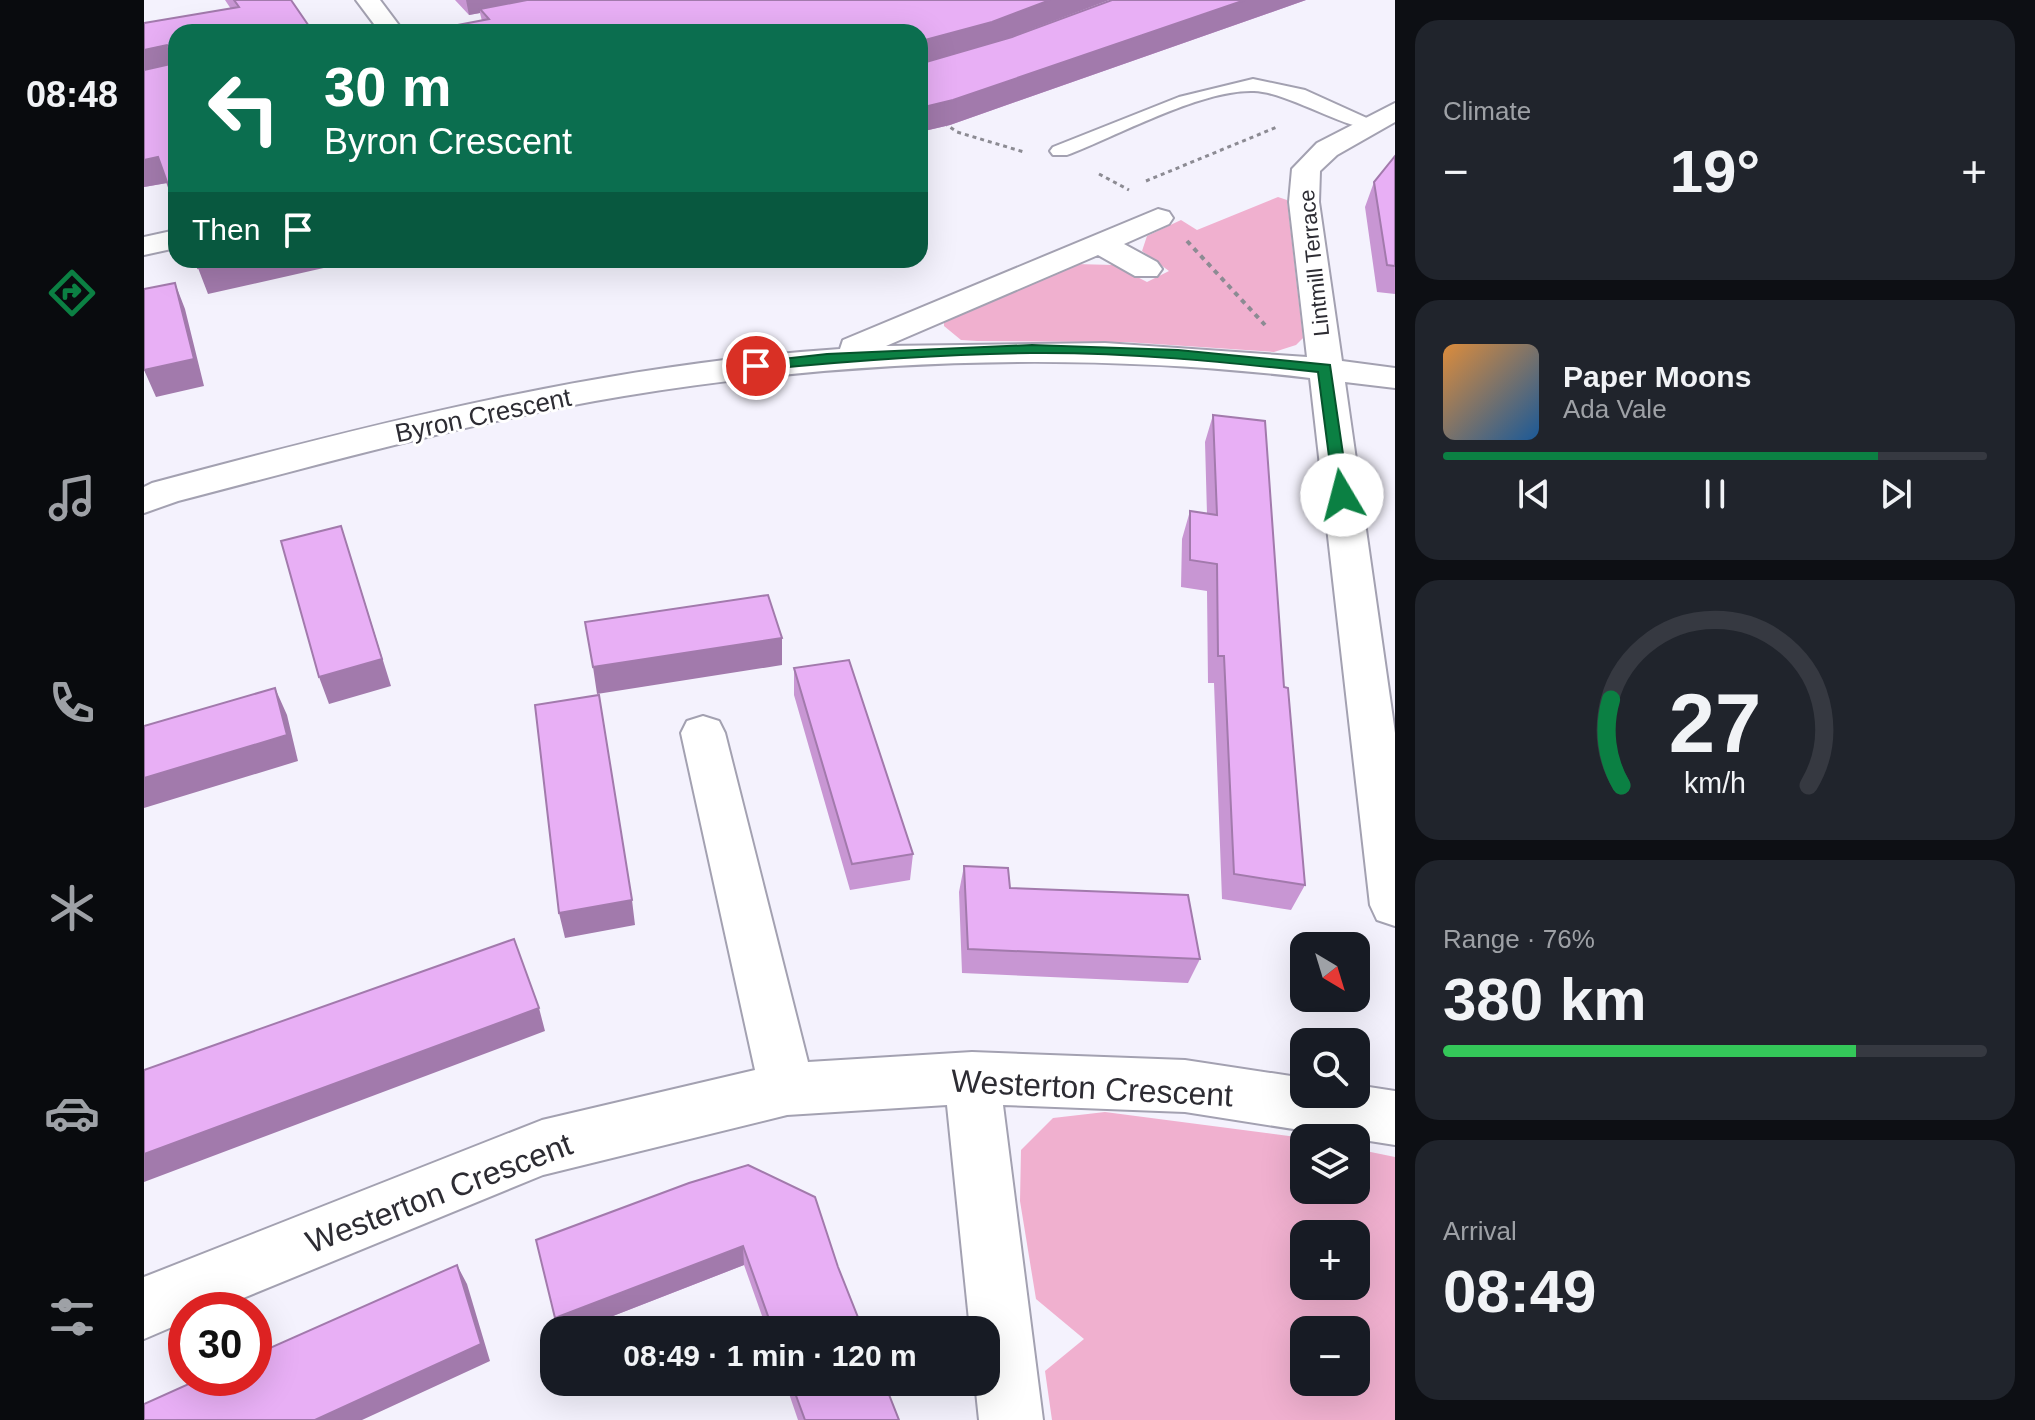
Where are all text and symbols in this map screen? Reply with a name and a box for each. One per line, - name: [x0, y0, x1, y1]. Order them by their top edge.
- text: 30 m: [324, 55, 452, 118]
- icon: left: [192, 56, 296, 160]
- text: 08:48: [26, 74, 118, 115]
- text: Climate: [1443, 96, 1531, 126]
- text: Byron Crescent: [324, 121, 572, 162]
- text: 19°: [1670, 138, 1760, 205]
- text: −: [1443, 147, 1469, 196]
- text: +: [1961, 147, 1987, 196]
- street label: Lintmill Terrace: [1294, 188, 1334, 338]
- icon: arrive: [276, 208, 320, 252]
- text: Then: [192, 213, 260, 246]
- icon: directions: [44, 265, 100, 321]
- pin: [722, 332, 790, 400]
- icon: arrive: [734, 344, 778, 388]
- text: Paper Moons: [1563, 360, 1751, 393]
- street label: Byron Crescent: [392, 382, 575, 448]
- text: Ada Vale: [1563, 394, 1667, 424]
- position arrow: [1300, 453, 1384, 537]
- icon: music: [44, 470, 100, 526]
- icon: previous: [1512, 472, 1556, 516]
- icon: pause: [1693, 472, 1737, 516]
- icon: next: [1874, 472, 1918, 516]
- icon: phone: [44, 675, 100, 731]
- text: 27: [1669, 677, 1761, 770]
- text: km/h: [1684, 767, 1746, 799]
- icon: climate: [44, 880, 100, 936]
- text: Range · 76%: [1443, 924, 1595, 954]
- north arrow: [1290, 932, 1370, 1012]
- map controls: [1290, 932, 1370, 1396]
- text: 380 km: [1443, 966, 1647, 1033]
- button: search: [1290, 1028, 1370, 1108]
- street label: Westerton Crescent: [950, 1063, 1234, 1113]
- icon: car: [44, 1085, 100, 1141]
- button: layers: [1290, 1124, 1370, 1204]
- street label: Westerton Crescent: [301, 1126, 577, 1260]
- text: Arrival: [1443, 1216, 1517, 1246]
- button: +: [1290, 1220, 1370, 1300]
- text: 08:49: [1443, 1258, 1596, 1325]
- icon: filters: [44, 1289, 100, 1345]
- speed limit sign: 30: [168, 1292, 272, 1396]
- button: −: [1290, 1316, 1370, 1396]
- text: 08:49 · 1 min · 120 m: [623, 1339, 917, 1372]

